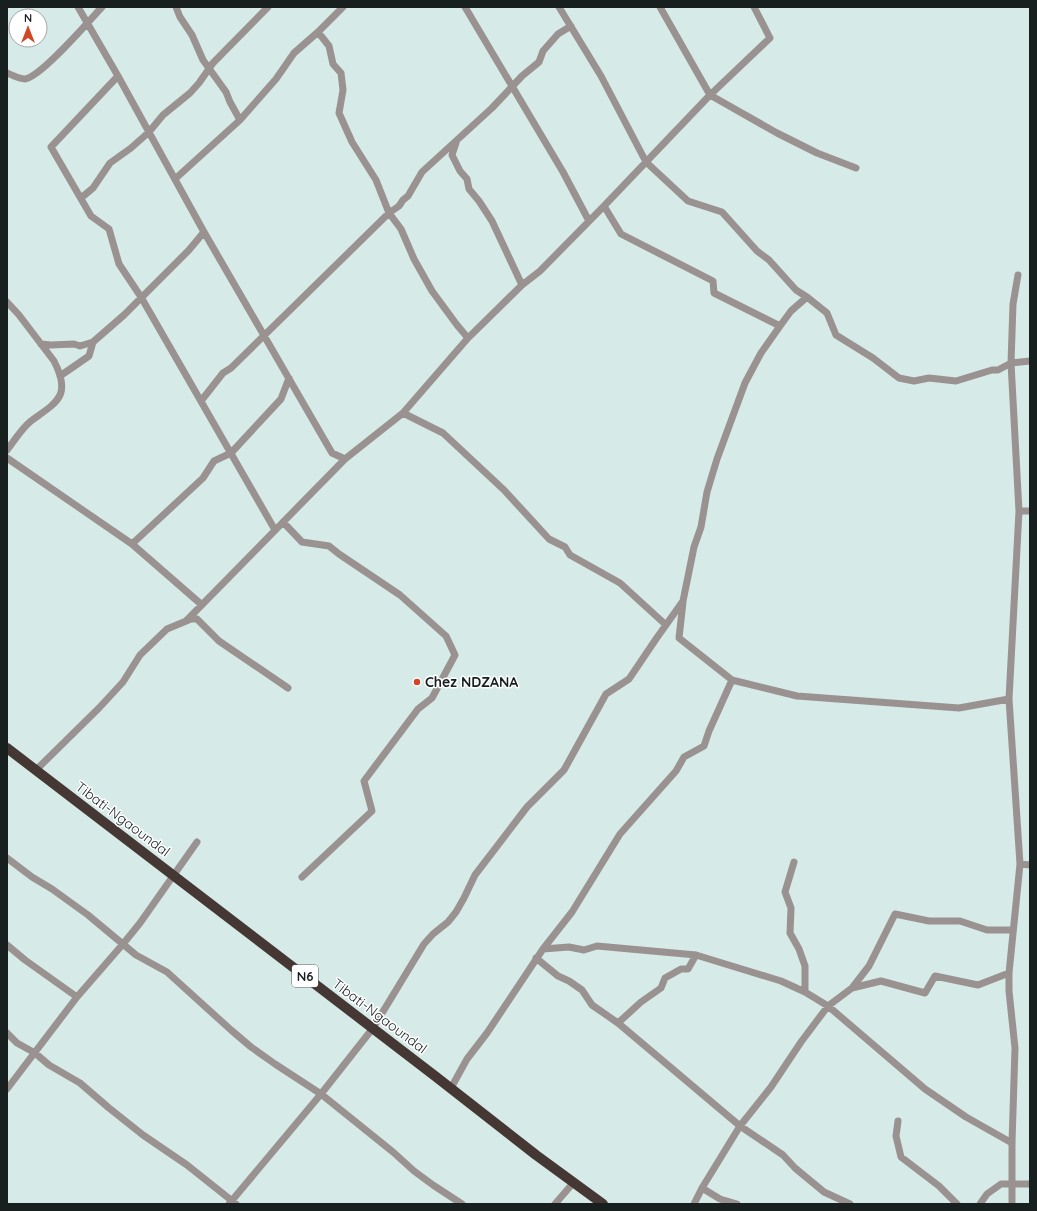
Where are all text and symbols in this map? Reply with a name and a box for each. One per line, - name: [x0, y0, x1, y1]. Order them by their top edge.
- north arrow: [8, 8, 48, 48]
- text: N: [24, 11, 32, 25]
- place label: Chez NDZANA: [425, 673, 518, 691]
- marker: Chez NDZANA: [412, 677, 422, 687]
- street label: Tibati-Ngaoundal: [72, 778, 174, 860]
- road number: N6: [292, 965, 318, 987]
- street label: Tibati-Ngaoundal: [329, 975, 431, 1057]

